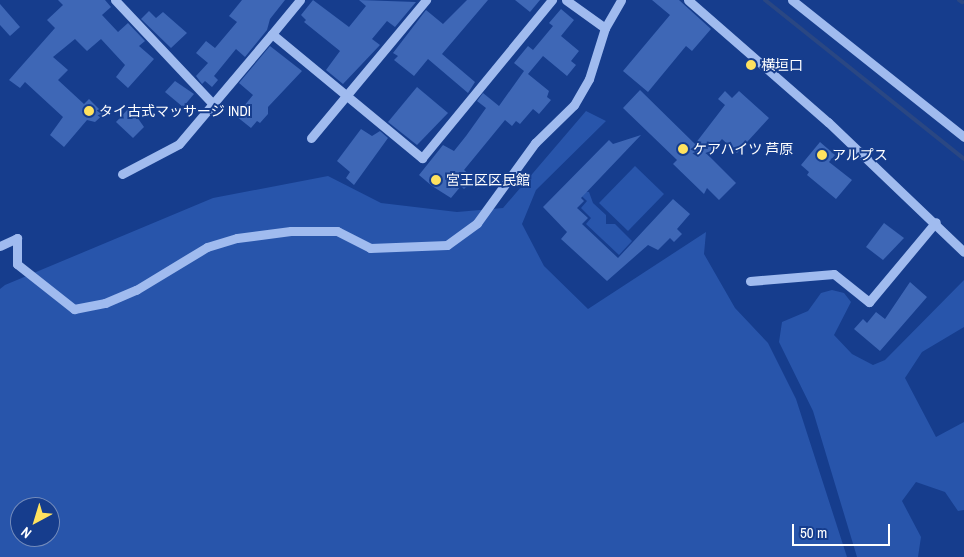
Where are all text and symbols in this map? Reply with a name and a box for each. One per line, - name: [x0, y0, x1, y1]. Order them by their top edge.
- place label: 横垣口: [761, 57, 803, 73]
- marker: 横垣口: [745, 59, 757, 71]
- place label: タイ古式マッサージ INDI: [99, 103, 251, 119]
- marker: タイ古式マッサージ INDI: [83, 105, 95, 117]
- place label: ケアハイツ 芦原: [693, 141, 794, 157]
- marker: ケアハイツ 芦原: [677, 143, 689, 155]
- place label: アルプス: [832, 147, 888, 163]
- marker: アルプス: [816, 149, 828, 161]
- place label: 宮王区区民館: [446, 172, 530, 188]
- marker: 宮王区区民館: [430, 174, 442, 186]
- north arrow: [10, 497, 60, 547]
- scale bar: [794, 514, 892, 546]
- text: 50 m: [800, 522, 827, 543]
- text: N: [17, 523, 35, 542]

